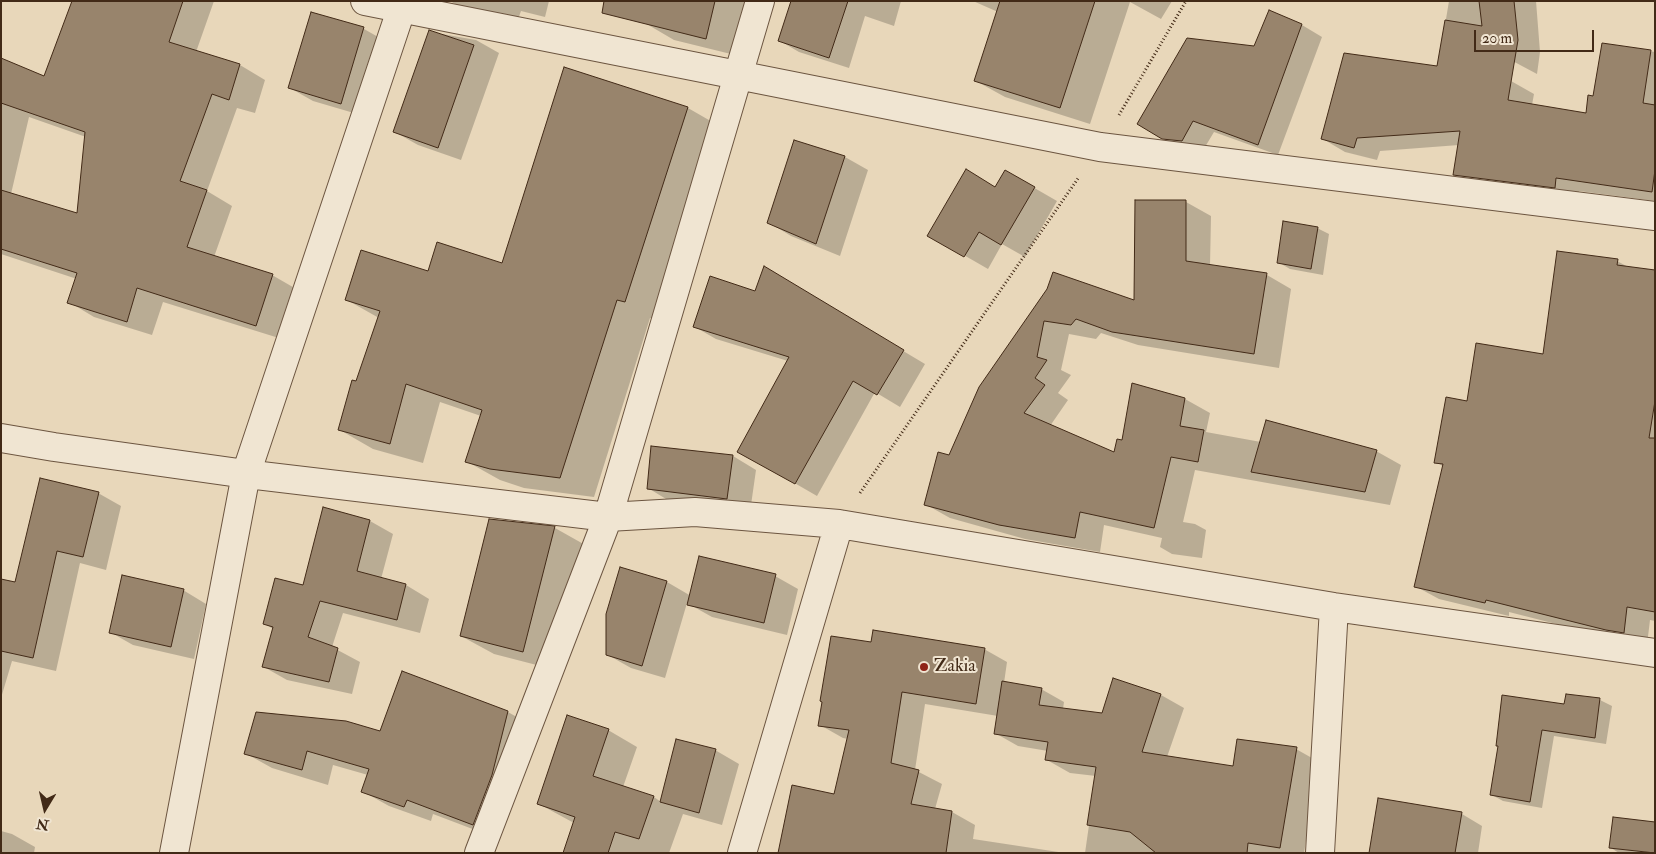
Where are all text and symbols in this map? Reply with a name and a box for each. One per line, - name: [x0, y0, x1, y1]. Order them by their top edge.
- scale bar: [1476, 20, 1596, 52]
- text: 20 m: [1482, 29, 1512, 48]
- place label: Zakia: [934, 656, 976, 678]
- marker: Zakia: [918, 661, 930, 673]
- north arrow: [20, 784, 70, 834]
- text: N: [35, 815, 50, 834]

